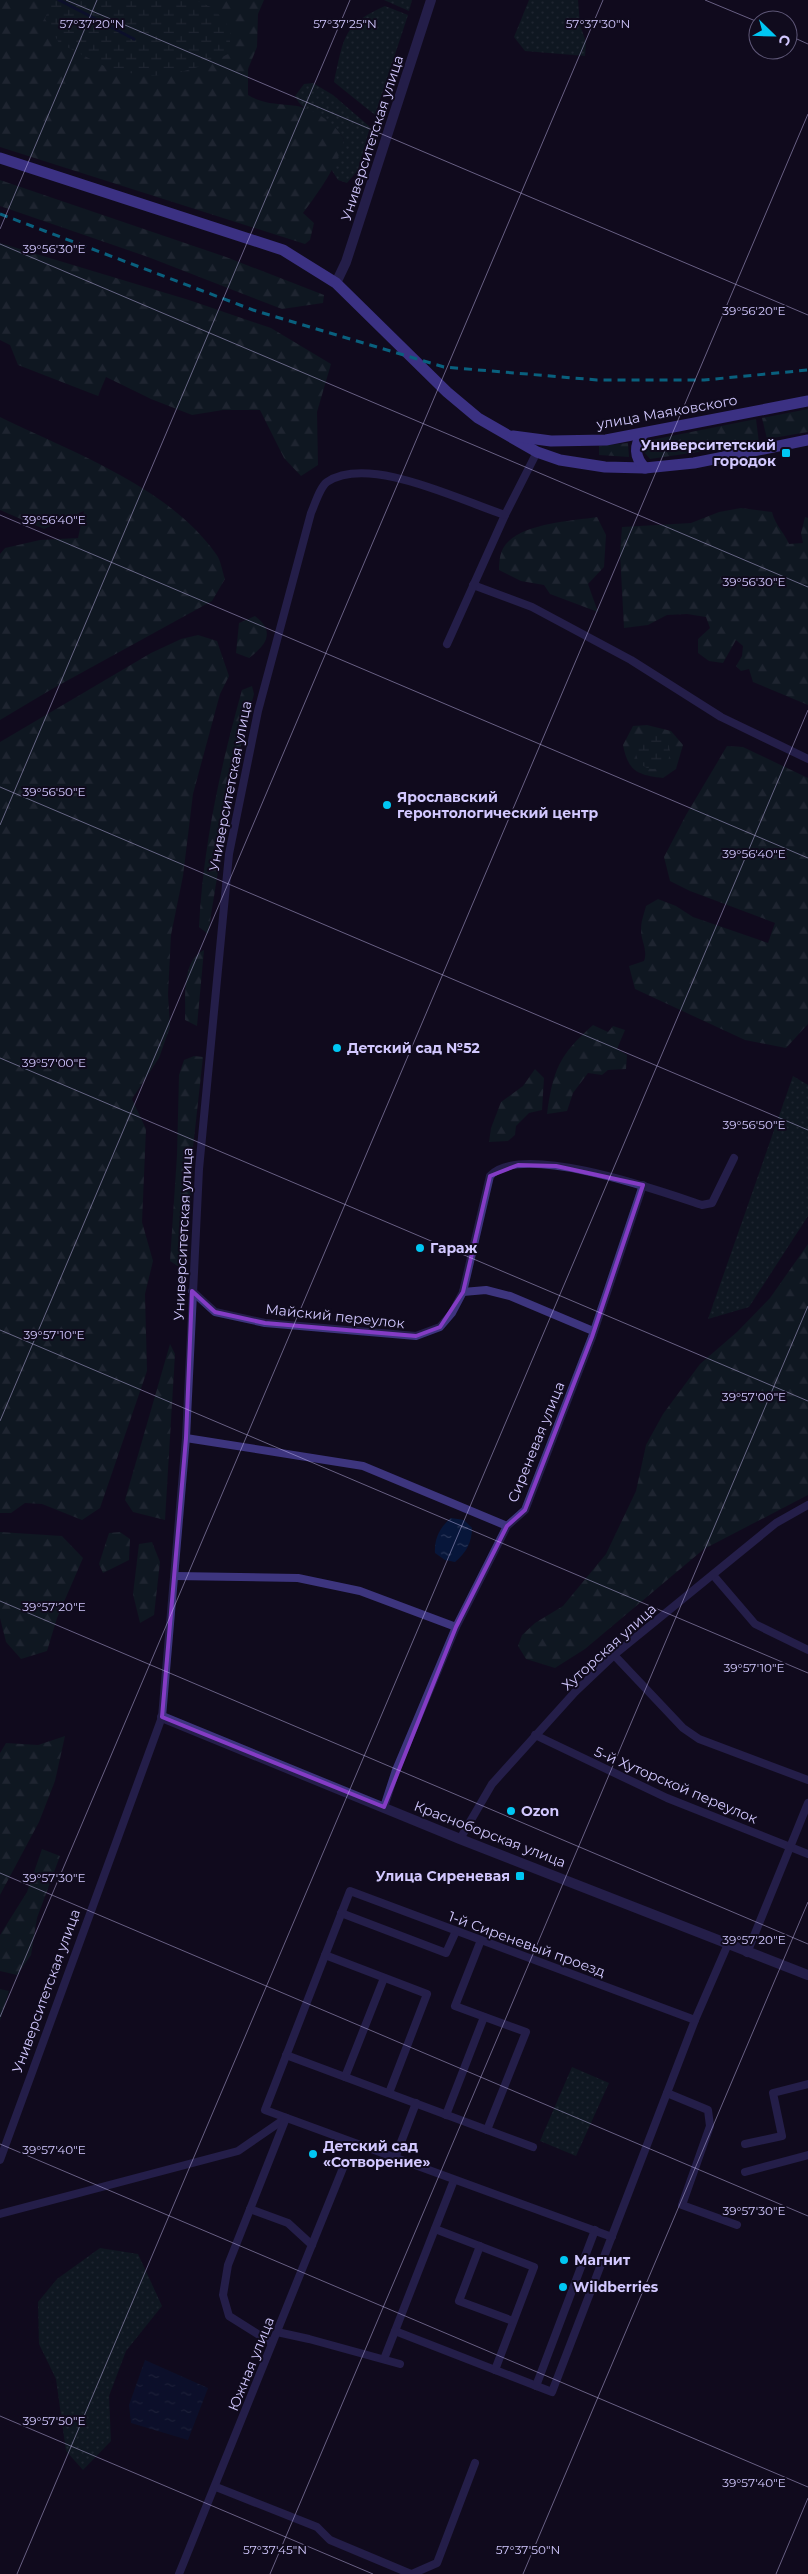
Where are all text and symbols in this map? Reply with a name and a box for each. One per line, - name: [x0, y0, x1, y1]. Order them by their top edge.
- north arrow: [748, 10, 798, 60]
- text: 57°37'20"N: [60, 16, 124, 31]
- text: 57°37'25"N: [313, 16, 377, 31]
- text: 57°37'30"N: [566, 16, 630, 31]
- text: С: [775, 32, 795, 48]
- street label: Университетская улица: [337, 53, 407, 223]
- text: 39°56'30"E: [22, 241, 86, 256]
- text: 39°56'20"E: [722, 303, 786, 318]
- street label: улица Маяковского: [594, 391, 739, 433]
- place label: Университетский городок: [641, 436, 776, 470]
- marker: Университетский городок: [780, 447, 792, 459]
- text: 39°56'40"E: [22, 512, 86, 527]
- text: 39°56'30"E: [722, 574, 786, 589]
- street label: Университетская улица: [205, 699, 255, 873]
- text: 39°56'50"E: [22, 784, 86, 799]
- place label: Ярославский геронтологический центр: [397, 788, 598, 822]
- marker: Ярославский геронтологический центр: [381, 799, 393, 811]
- text: 39°56'40"E: [722, 846, 786, 861]
- place label: Детский сад №52: [347, 1039, 480, 1057]
- marker: Детский сад №52: [331, 1042, 343, 1054]
- text: 39°57'00"E: [22, 1055, 86, 1070]
- text: 39°56'50"E: [722, 1117, 786, 1132]
- street label: Университетская улица: [169, 1147, 197, 1321]
- place label: Гараж: [430, 1239, 477, 1257]
- marker: Гараж: [414, 1242, 426, 1254]
- street label: Майский переулок: [265, 1300, 405, 1332]
- text: 39°57'10"E: [23, 1327, 85, 1342]
- street label: Сиреневая улица: [504, 1379, 568, 1505]
- text: 39°57'00"E: [722, 1389, 786, 1404]
- text: 39°57'20"E: [22, 1599, 86, 1614]
- street label: Хуторская улица: [558, 1600, 660, 1694]
- text: 39°57'10"E: [723, 1660, 785, 1675]
- street label: 5-й Хуторской переулок: [592, 1742, 760, 1828]
- street label: Красноборская улица: [411, 1797, 569, 1871]
- place label: Ozon: [521, 1802, 559, 1820]
- marker: Ozon: [505, 1805, 517, 1817]
- place label: Улица Сиреневая: [375, 1867, 510, 1885]
- text: 39°57'30"E: [22, 1870, 86, 1885]
- marker: Улица Сиреневая: [514, 1870, 526, 1882]
- street label: Университетская улица: [8, 1907, 84, 2075]
- street label: 1-й Сиреневый проезд: [446, 1907, 608, 1981]
- text: 39°57'20"E: [722, 1932, 786, 1947]
- place label: Детский сад «Сотворение»: [323, 2137, 430, 2171]
- text: 39°57'40"E: [22, 2142, 86, 2157]
- marker: Детский сад «Сотворение»: [307, 2148, 319, 2160]
- text: 39°57'30"E: [722, 2203, 786, 2218]
- place label: Магнит: [574, 2251, 631, 2269]
- marker: Магнит: [558, 2254, 570, 2266]
- place label: Wildberries: [573, 2278, 659, 2296]
- marker: Wildberries: [557, 2281, 569, 2293]
- street label: Южная улица: [224, 2314, 278, 2414]
- text: 39°57'50"E: [22, 2413, 86, 2428]
- text: 39°57'40"E: [722, 2475, 786, 2490]
- text: 57°37'45"N: [243, 2542, 307, 2557]
- text: 57°37'50"N: [496, 2542, 560, 2557]

